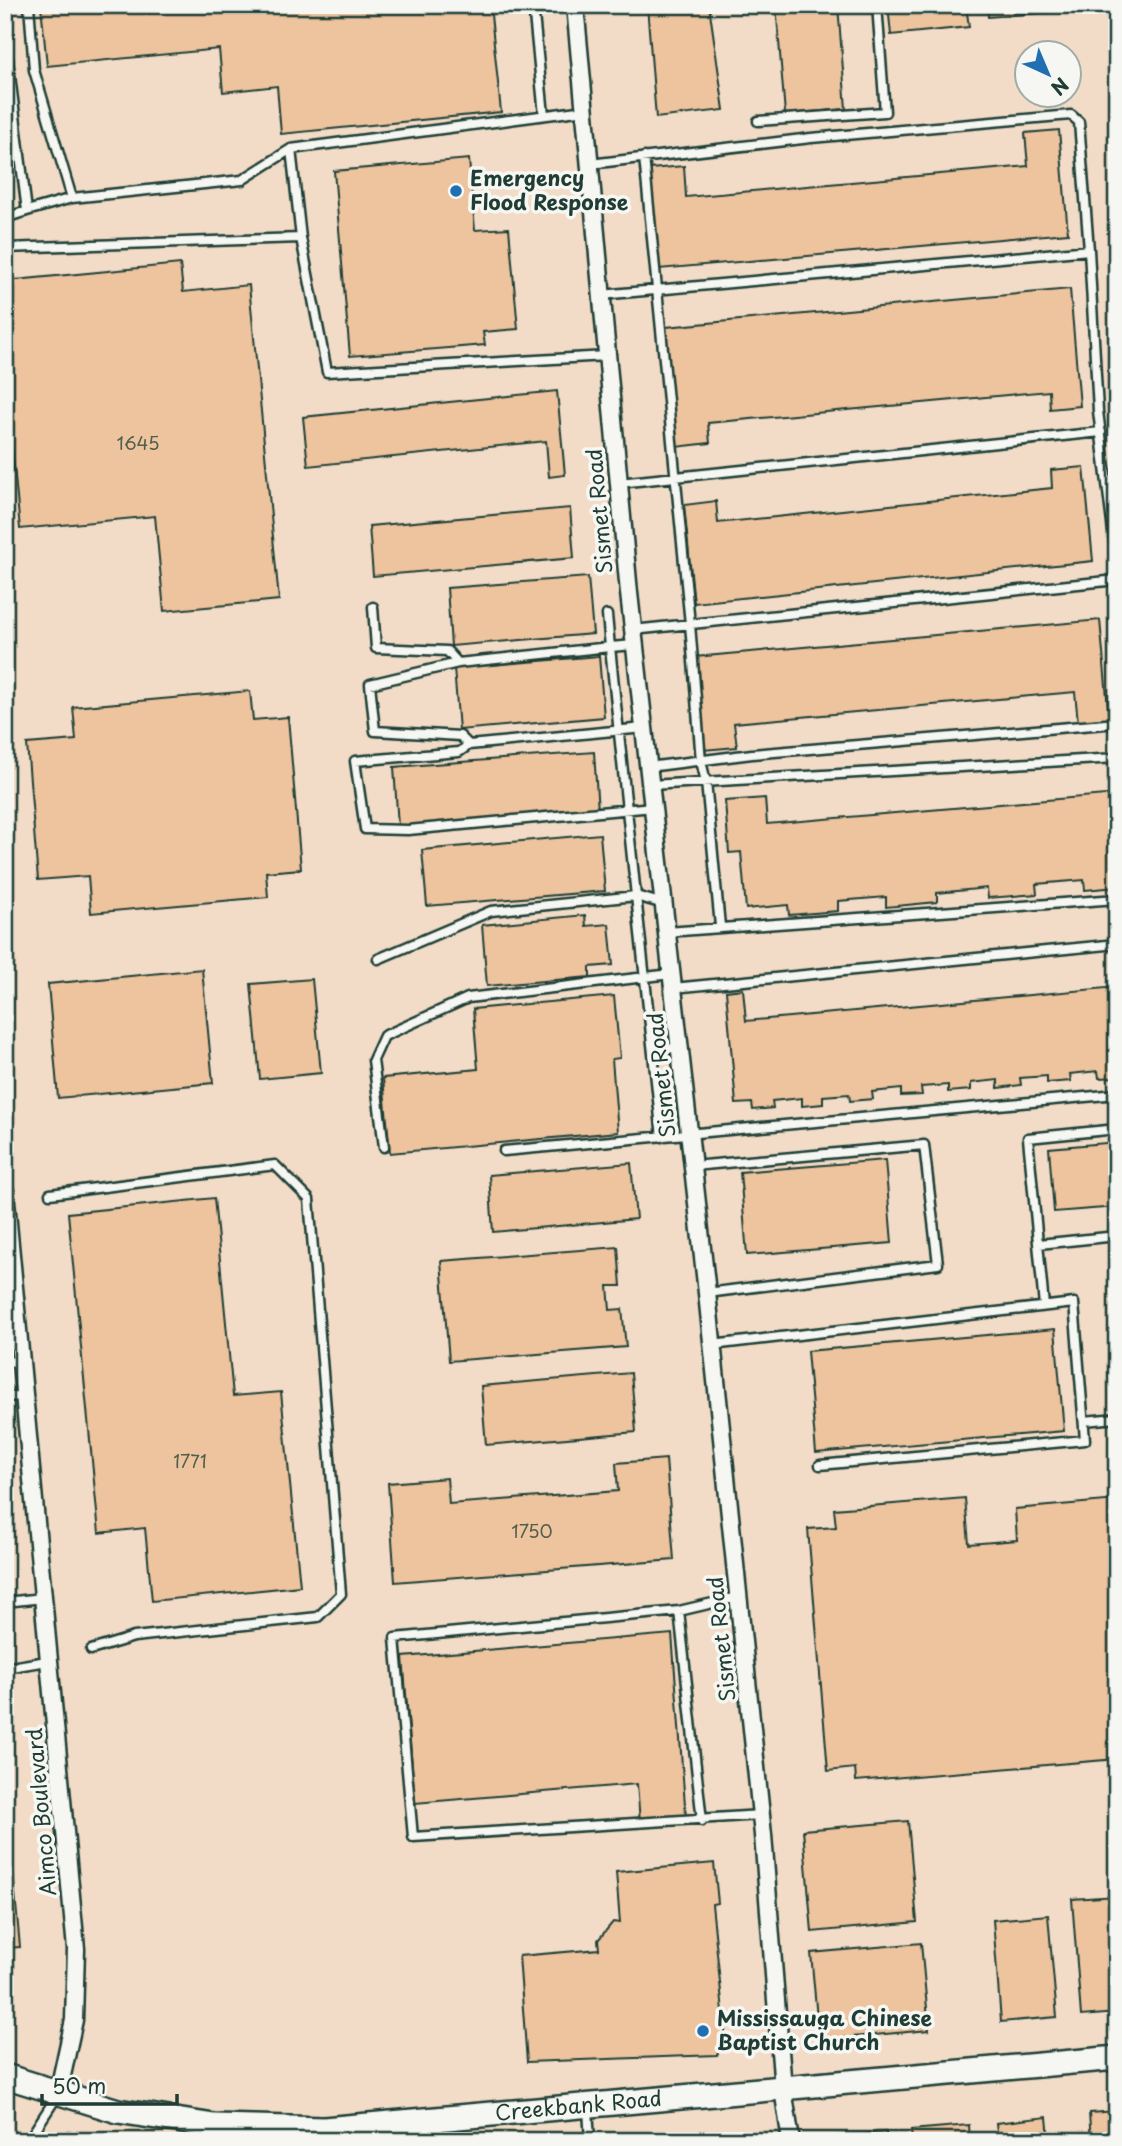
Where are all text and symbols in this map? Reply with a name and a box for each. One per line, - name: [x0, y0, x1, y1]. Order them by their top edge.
- north arrow: [1014, 38, 1084, 108]
- text: N: [1045, 72, 1076, 102]
- place label: Emergency Flood Response: [470, 161, 628, 217]
- marker: Emergency Flood Response: [448, 183, 464, 199]
- house number: 1645: [117, 429, 159, 456]
- street label: Sismet Road: [577, 447, 619, 575]
- street label: Sismet Road: [638, 1011, 682, 1139]
- house number: 1771: [173, 1447, 207, 1474]
- house number: 1750: [511, 1517, 553, 1544]
- street label: Sismet Road: [698, 1575, 742, 1703]
- street label: Aimco Boulevard: [17, 1727, 63, 1898]
- place label: Mississauga Chinese Baptist Church: [717, 2001, 932, 2057]
- marker: Mississauga Chinese Baptist Church: [695, 2023, 711, 2039]
- scale bar: [42, 2062, 177, 2106]
- text: 50 m: [52, 2069, 106, 2101]
- street label: Creekbank Road: [493, 2081, 663, 2128]

